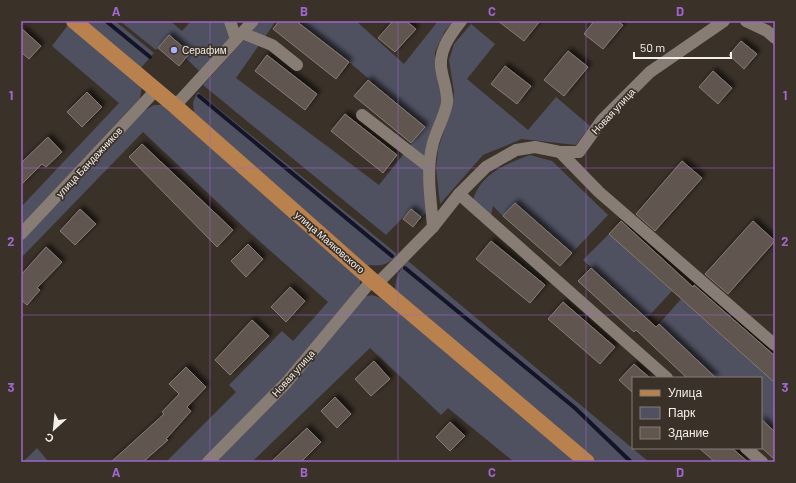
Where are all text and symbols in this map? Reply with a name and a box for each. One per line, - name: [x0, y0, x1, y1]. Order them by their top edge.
- text: A: [112, 3, 121, 19]
- text: B: [300, 3, 308, 19]
- text: C: [488, 3, 496, 19]
- text: D: [676, 3, 684, 19]
- scale bar: [634, 34, 731, 60]
- text: 50 m: [640, 40, 665, 54]
- place label: Серафим: [182, 44, 227, 56]
- marker: Серафим: [169, 45, 179, 55]
- street label: Новая улица: [589, 85, 638, 136]
- text: 1: [9, 87, 13, 103]
- text: 1: [783, 87, 787, 103]
- street label: улица Бандажников: [53, 124, 125, 200]
- street label: улица Маяковского: [293, 209, 368, 276]
- text: 2: [7, 233, 15, 249]
- text: 2: [781, 233, 789, 249]
- street label: Новая улица: [269, 347, 317, 399]
- legend: [632, 377, 762, 449]
- text: 3: [7, 379, 15, 395]
- text: 3: [781, 379, 789, 395]
- text: Улица: [668, 385, 702, 400]
- text: Парк: [668, 405, 696, 420]
- north arrow: [34, 409, 74, 449]
- text: Здание: [668, 425, 709, 440]
- text: С: [43, 431, 56, 446]
- text: A: [112, 464, 121, 480]
- text: B: [300, 464, 308, 480]
- text: C: [488, 464, 496, 480]
- text: D: [676, 464, 684, 480]

